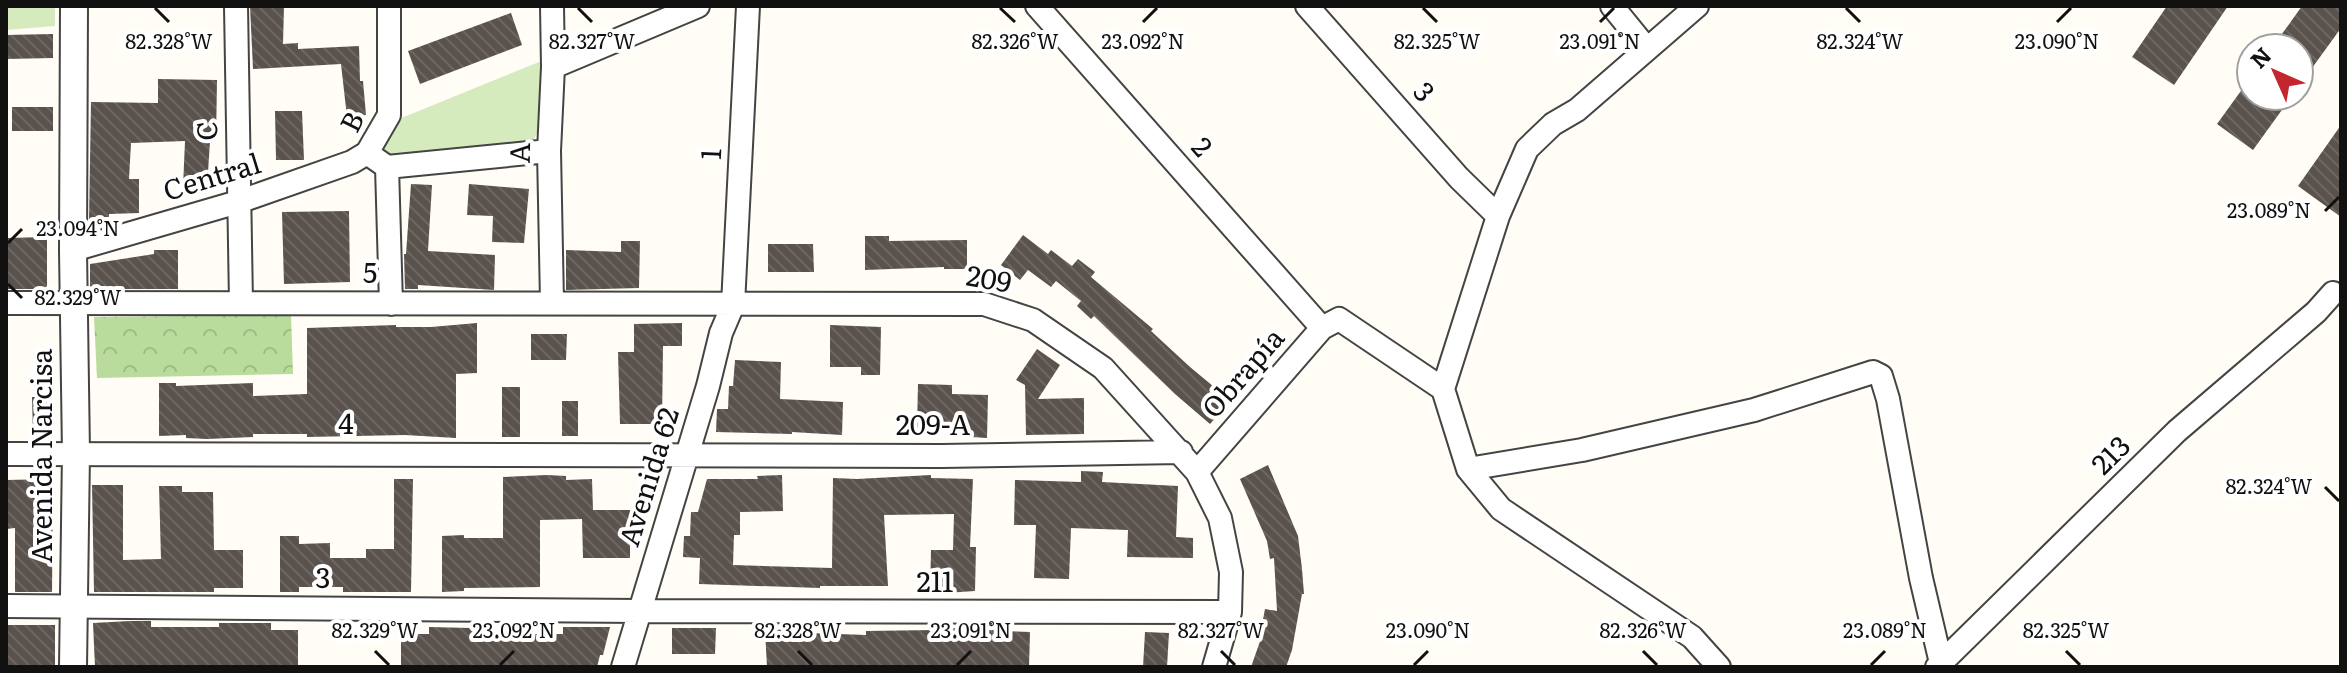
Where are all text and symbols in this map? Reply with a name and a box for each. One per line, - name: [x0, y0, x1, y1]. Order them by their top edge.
- text: 82.328°W: [125, 25, 213, 55]
- text: 82.327°W: [549, 25, 635, 55]
- text: 82.326°W: [971, 25, 1059, 55]
- text: 23.092°N: [1102, 25, 1184, 55]
- text: 82.325°W: [1394, 25, 1480, 55]
- text: 23.091°N: [1559, 25, 1641, 55]
- text: 82.324°W: [1817, 25, 1904, 55]
- text: 23.090°N: [2015, 25, 2099, 55]
- north arrow: [2235, 32, 2315, 112]
- text: N: [2242, 39, 2278, 75]
- street label: 3: [1405, 71, 1446, 110]
- street label: B: [327, 103, 373, 139]
- street label: C: [184, 121, 226, 141]
- street label: 2: [1183, 127, 1224, 165]
- street label: Central: [157, 140, 265, 210]
- street label: A: [497, 142, 539, 164]
- street label: 1: [688, 147, 730, 161]
- text: 23.089°N: [2227, 194, 2311, 224]
- text: 23.094°N: [36, 212, 120, 242]
- street label: 5: [363, 250, 377, 292]
- street label: 209: [964, 252, 1015, 302]
- text: 82.329°W: [35, 281, 122, 311]
- street label: Obrapía: [1190, 317, 1293, 426]
- street label: Avenida Narcisa: [19, 349, 61, 563]
- street label: 4: [338, 401, 354, 443]
- street label: Avenida 62: [606, 402, 688, 551]
- street label: 209-A: [896, 402, 971, 444]
- street label: 213: [2080, 424, 2139, 483]
- text: 82.324°W: [2226, 470, 2313, 500]
- street label: 3: [315, 555, 331, 597]
- street label: 211: [917, 559, 954, 601]
- text: 82.329°W: [332, 614, 419, 644]
- text: 23.092°N: [473, 614, 555, 644]
- text: 82.328°W: [754, 614, 842, 644]
- text: 23.091°N: [930, 614, 1012, 644]
- text: 82.327°W: [1178, 614, 1264, 644]
- text: 23.090°N: [1386, 614, 1470, 644]
- text: 82.326°W: [1599, 614, 1687, 644]
- text: 23.089°N: [1843, 614, 1927, 644]
- text: 82.325°W: [2023, 614, 2109, 644]

